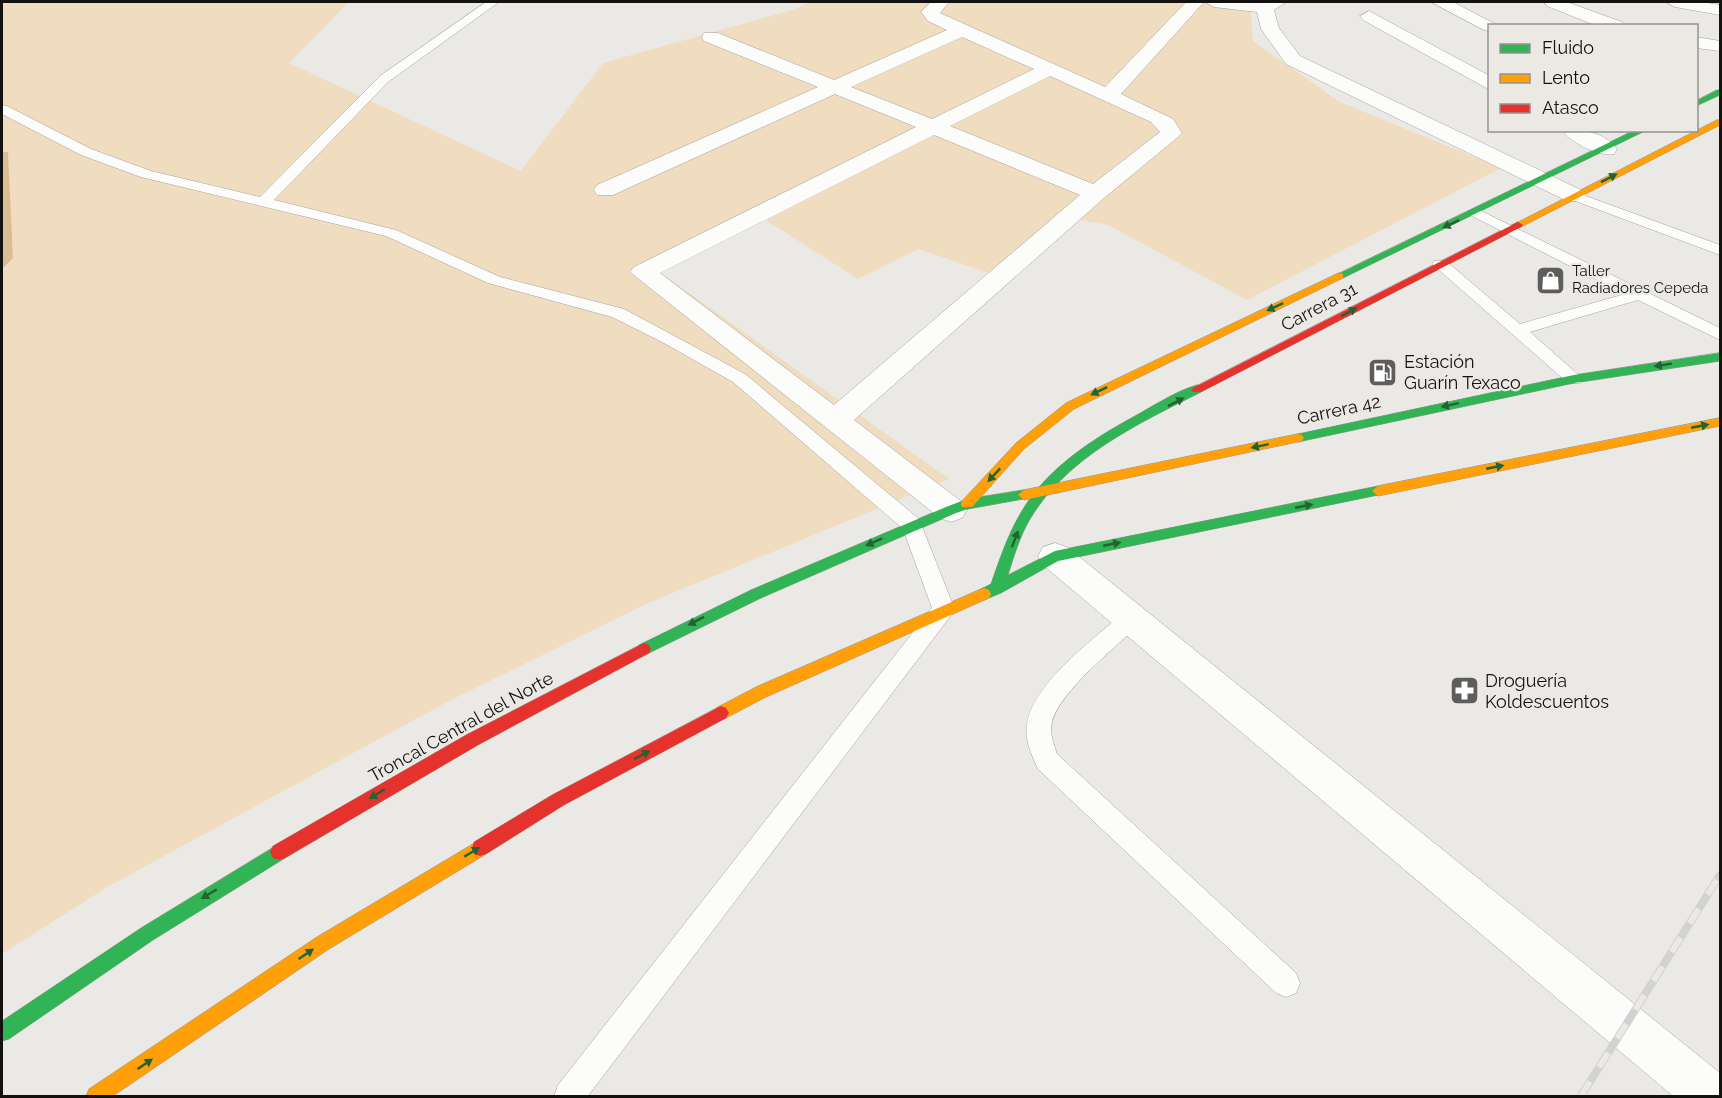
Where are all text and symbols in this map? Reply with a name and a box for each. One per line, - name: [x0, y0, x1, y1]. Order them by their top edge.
- legend: [1488, 24, 1698, 132]
- text: Fluido: [1542, 37, 1594, 58]
- text: Lento: [1542, 67, 1590, 88]
- text: Atasco: [1542, 97, 1599, 118]
- one-way arrow: [1600, 174, 1618, 184]
- one-way arrow: [1443, 219, 1460, 228]
- place label: Taller Radiadores Cepeda: [1572, 262, 1708, 297]
- shop icon: Taller Radiadores Cepeda: [1535, 264, 1567, 296]
- street label: Carrera 31: [1277, 278, 1361, 335]
- one-way arrow: [1266, 302, 1283, 311]
- one-way arrow: [1340, 307, 1358, 317]
- place label: Estación Guarín Texaco: [1404, 351, 1521, 393]
- fuel station icon: Estación Guarín Texaco: [1367, 356, 1399, 388]
- one-way arrow: [1653, 361, 1672, 370]
- one-way arrow: [1091, 387, 1108, 396]
- street label: Carrera 42: [1295, 390, 1383, 429]
- one-way arrow: [1167, 397, 1185, 407]
- one-way arrow: [1441, 401, 1460, 410]
- one-way arrow: [1691, 421, 1710, 430]
- one-way arrow: [1250, 442, 1269, 451]
- one-way arrow: [1485, 462, 1504, 471]
- one-way arrow: [987, 467, 1001, 481]
- one-way arrow: [1294, 501, 1313, 510]
- one-way arrow: [1010, 529, 1020, 547]
- one-way arrow: [864, 537, 882, 547]
- one-way arrow: [1103, 539, 1122, 548]
- one-way arrow: [687, 616, 704, 626]
- street label: Troncal Central del Norte: [365, 667, 557, 786]
- place label: Droguería Koldescuentos: [1485, 670, 1609, 712]
- pharmacy icon: Droguería Koldescuentos: [1448, 675, 1480, 707]
- one-way arrow: [633, 750, 650, 760]
- one-way arrow: [369, 789, 385, 800]
- one-way arrow: [464, 846, 480, 857]
- one-way arrow: [201, 889, 217, 900]
- one-way arrow: [298, 949, 314, 960]
- one-way arrow: [137, 1058, 153, 1069]

